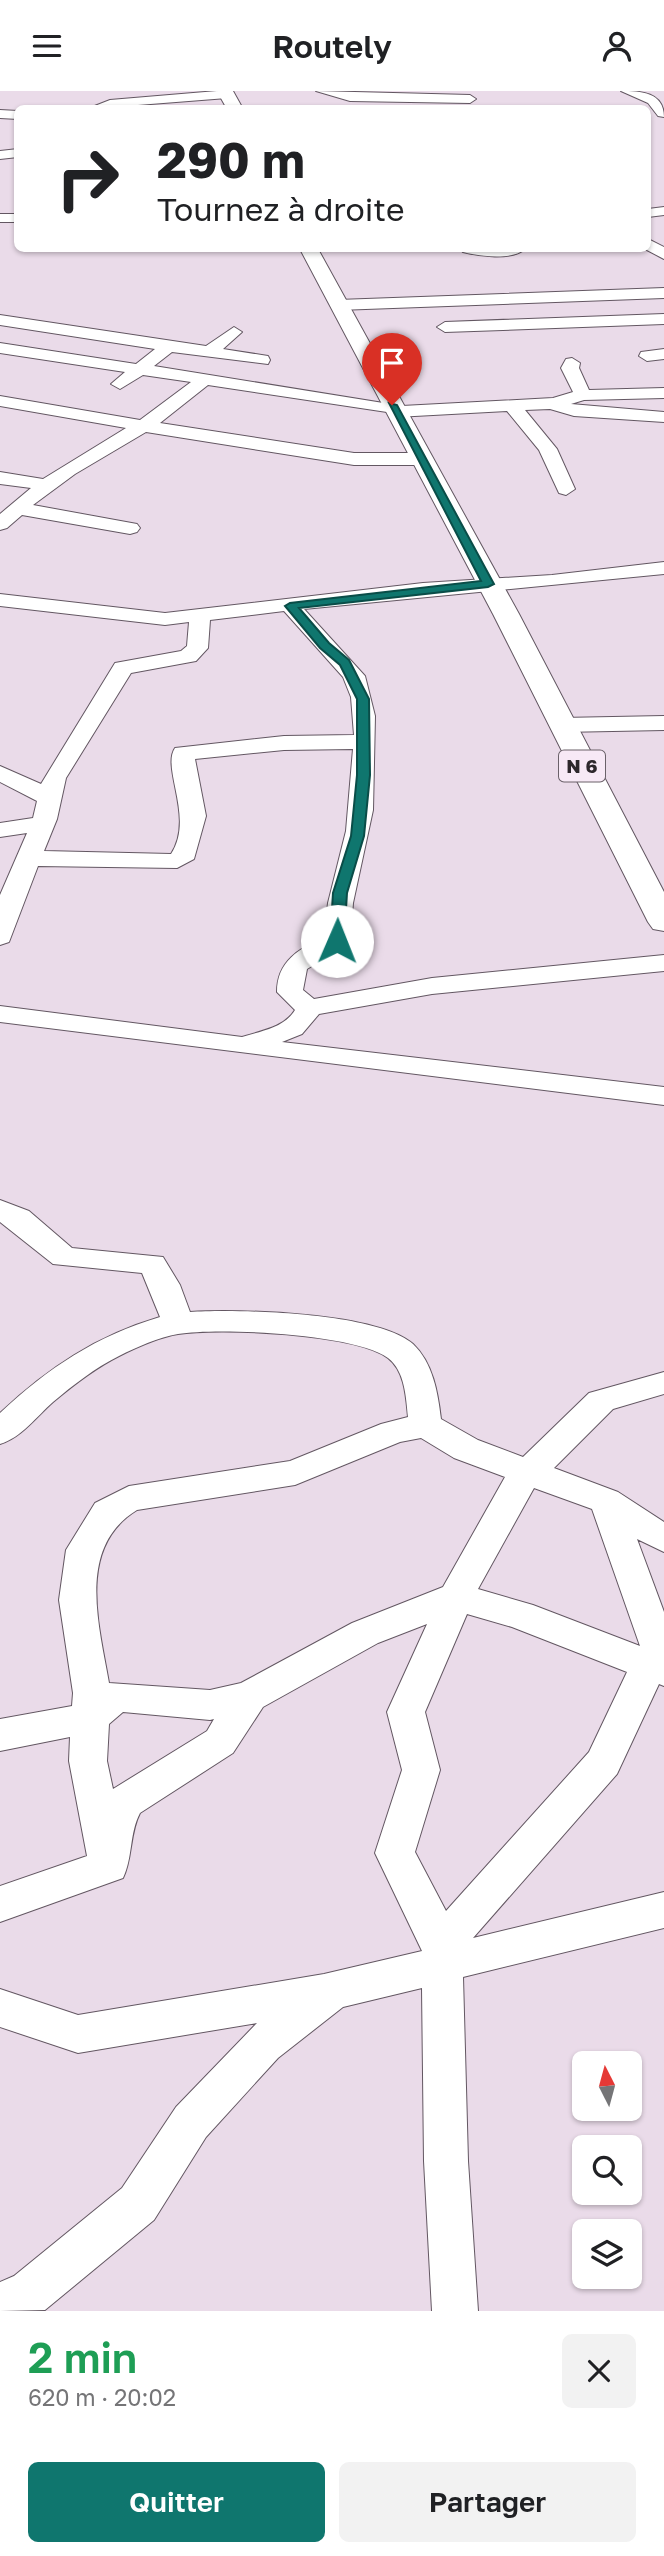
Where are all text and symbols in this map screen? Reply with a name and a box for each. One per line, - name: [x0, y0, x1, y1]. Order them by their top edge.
- icon: menu: [28, 27, 66, 65]
- text: Routely: [272, 27, 392, 65]
- icon: person: [598, 27, 636, 65]
- text: 290 m: [157, 130, 305, 189]
- icon: right: [42, 133, 133, 224]
- text: Tournez à droite: [157, 190, 405, 228]
- pin: [362, 333, 422, 405]
- icon: arrive: [373, 344, 411, 382]
- road number: N 6: [559, 751, 605, 781]
- position arrow: [300, 904, 374, 978]
- north arrow: [572, 2051, 642, 2121]
- map controls: [572, 2051, 642, 2289]
- button: search: [572, 2135, 642, 2205]
- button: layers: [572, 2219, 642, 2289]
- text: 2 min: [28, 2332, 137, 2382]
- button: close: [562, 2334, 636, 2408]
- text: 620 m · 20:02: [28, 2383, 176, 2411]
- button: Quitter: [28, 2462, 325, 2542]
- button: Partager: [339, 2462, 636, 2542]

